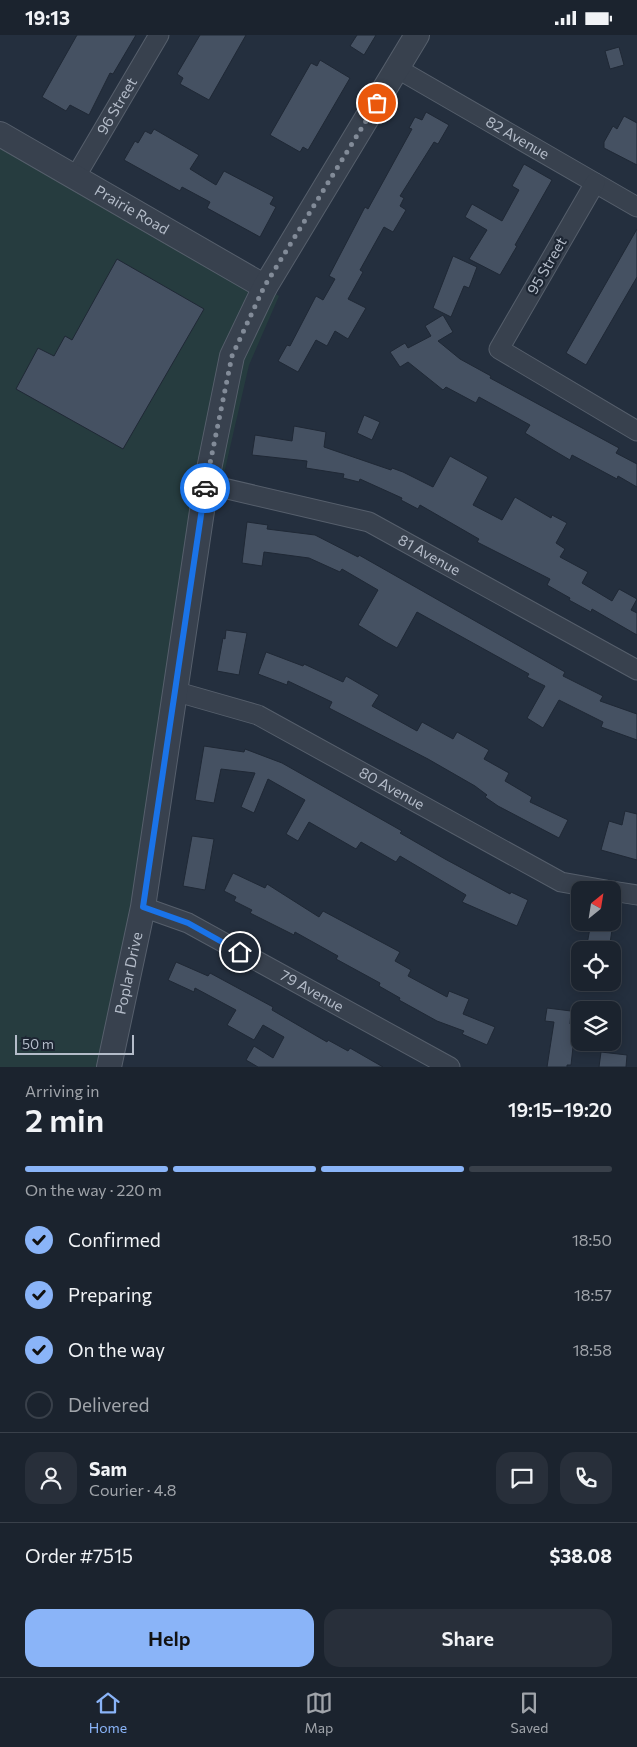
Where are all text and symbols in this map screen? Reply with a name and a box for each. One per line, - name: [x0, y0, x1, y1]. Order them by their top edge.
- text: 19:13: [25, 6, 70, 29]
- street label: 96 Street: [92, 74, 140, 138]
- pin: [356, 82, 398, 124]
- icon: bag: [363, 89, 391, 117]
- street label: 82 Avenue: [483, 112, 553, 163]
- street label: Prairie Road: [92, 181, 172, 238]
- street label: 95 Street: [523, 234, 570, 297]
- courier: [180, 463, 230, 513]
- icon: car: [191, 474, 219, 502]
- street label: 81 Avenue: [395, 530, 464, 579]
- street label: 80 Avenue: [356, 763, 428, 813]
- north arrow: [571, 881, 621, 931]
- map controls: [571, 881, 621, 1051]
- street label: Poplar Drive: [110, 930, 146, 1016]
- pin: [219, 931, 261, 973]
- icon: home: [226, 938, 254, 966]
- button: locate: [571, 941, 621, 991]
- street label: 79 Avenue: [277, 965, 347, 1015]
- button: layers: [571, 1001, 621, 1051]
- scale bar: [15, 1032, 134, 1055]
- text: 50 m: [22, 1035, 54, 1052]
- text: Arriving in: [25, 1081, 99, 1100]
- text: 19:15–19:20: [508, 1098, 612, 1121]
- text: 2 min: [25, 1099, 104, 1139]
- text: On the way · 220 m: [25, 1180, 162, 1199]
- icon: check: [25, 1226, 53, 1254]
- text: Confirmed: [68, 1228, 161, 1251]
- text: 18:50: [572, 1230, 612, 1249]
- icon: check: [25, 1281, 53, 1309]
- text: Preparing: [68, 1283, 152, 1306]
- text: 18:57: [574, 1285, 612, 1304]
- icon: check: [25, 1336, 53, 1364]
- text: On the way: [68, 1338, 165, 1361]
- text: 18:58: [573, 1340, 612, 1359]
- text: Delivered: [68, 1393, 149, 1416]
- button: person: [25, 1452, 77, 1504]
- button: chat: [496, 1452, 548, 1504]
- button: phone: [560, 1452, 612, 1504]
- text: Sam: [89, 1457, 127, 1480]
- text: Courier · 4.8: [89, 1480, 176, 1499]
- text: Order #7515: [25, 1544, 133, 1567]
- text: $38.08: [549, 1544, 612, 1567]
- button: Help: [25, 1609, 314, 1667]
- button: Share: [324, 1609, 612, 1667]
- tab: Home: [89, 1689, 127, 1736]
- tab: Map: [304, 1689, 333, 1736]
- tab: Saved: [511, 1689, 548, 1736]

